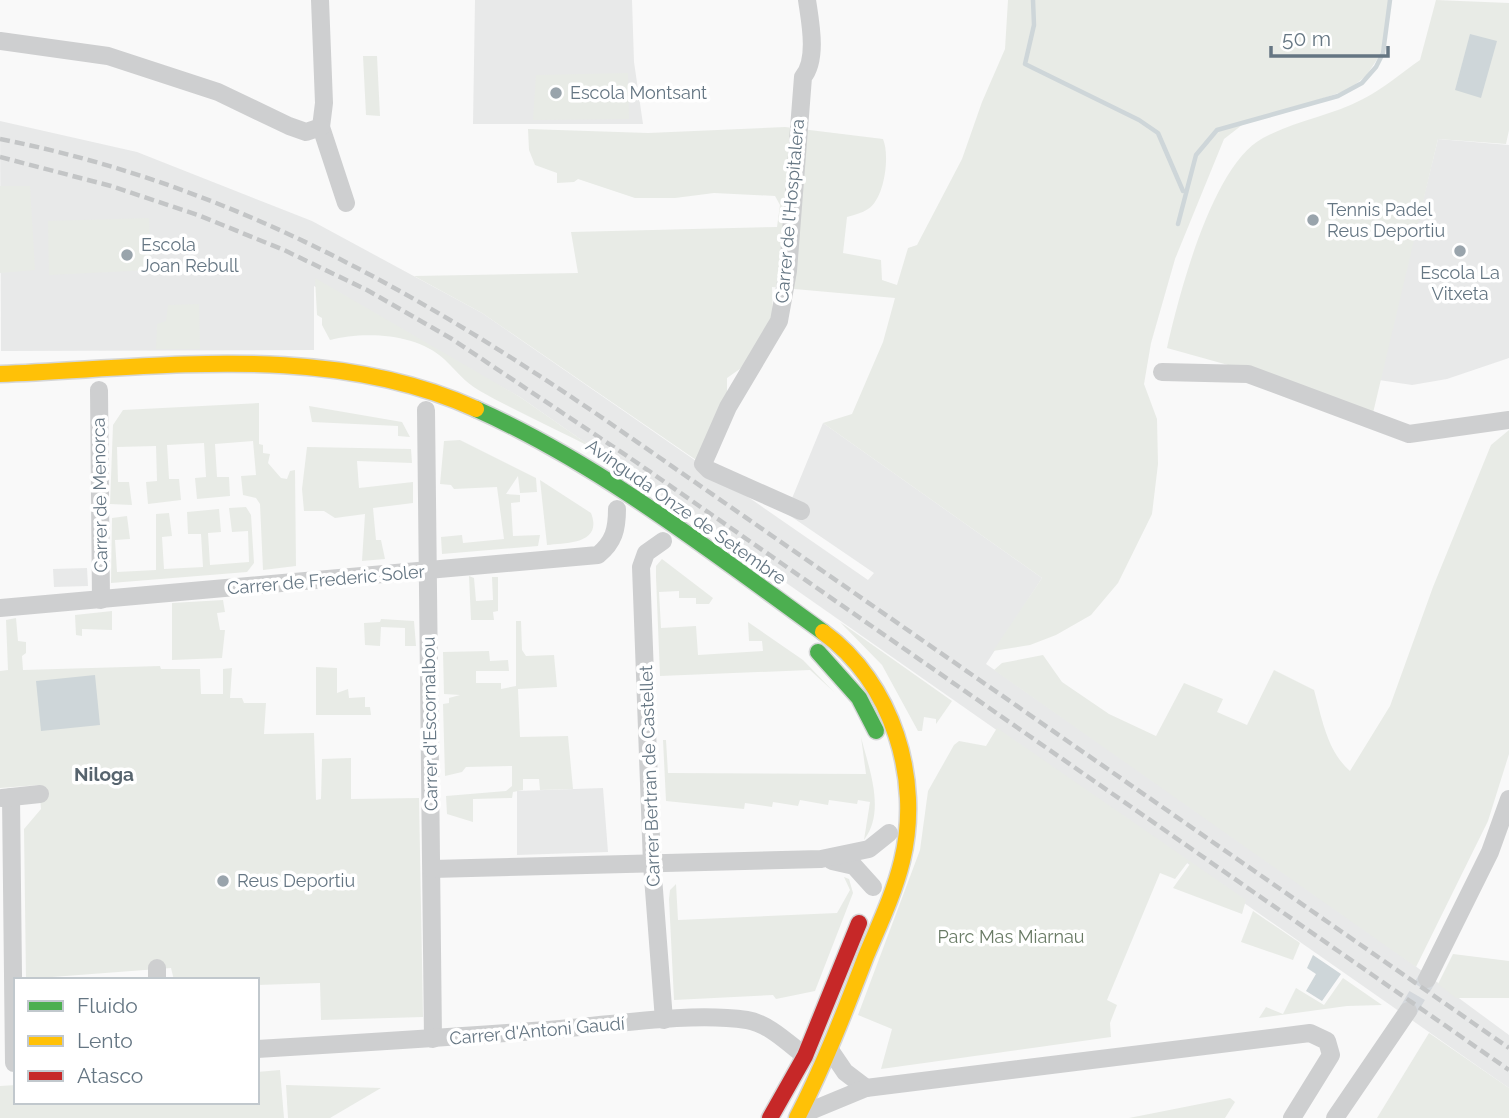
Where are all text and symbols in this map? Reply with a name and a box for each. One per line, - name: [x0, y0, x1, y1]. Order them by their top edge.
- scale bar: [1271, 14, 1388, 58]
- text: 50 m: [1282, 26, 1331, 51]
- place label: Escola Montsant: [570, 82, 707, 103]
- marker: Escola Montsant: [548, 85, 564, 101]
- street label: Carrer de l'Hospitalera: [771, 118, 808, 304]
- place label: Tennis Padel Reus Deportiu: [1327, 199, 1445, 241]
- marker: Tennis Padel Reus Deportiu: [1305, 212, 1321, 228]
- place label: Escola Joan Rebull: [141, 234, 239, 276]
- marker: Escola La Vitxeta: [1452, 243, 1468, 259]
- marker: Escola Joan Rebull: [119, 247, 135, 263]
- place label: Escola La Vitxeta: [1420, 262, 1500, 304]
- street label: Carrer de Menorca: [88, 417, 111, 573]
- street label: Avinguda Onze de Setembre: [582, 434, 791, 589]
- street label: Carrer de Frederic Soler: [226, 560, 426, 599]
- street label: Carrer d'Escornalbou: [417, 637, 442, 811]
- street label: Carrer Bertran de Castellet: [635, 665, 664, 887]
- district label: Niloga: [74, 763, 134, 785]
- place label: Reus Deportiu: [237, 870, 355, 891]
- marker: Reus Deportiu: [215, 873, 231, 889]
- park label: Parc Mas Miarnau: [937, 926, 1085, 947]
- legend: [14, 978, 259, 1104]
- text: Fluido: [77, 993, 138, 1018]
- street label: Carrer d'Antoni Gaudí: [448, 1012, 626, 1049]
- text: Lento: [77, 1028, 133, 1053]
- text: Atasco: [77, 1063, 143, 1088]

